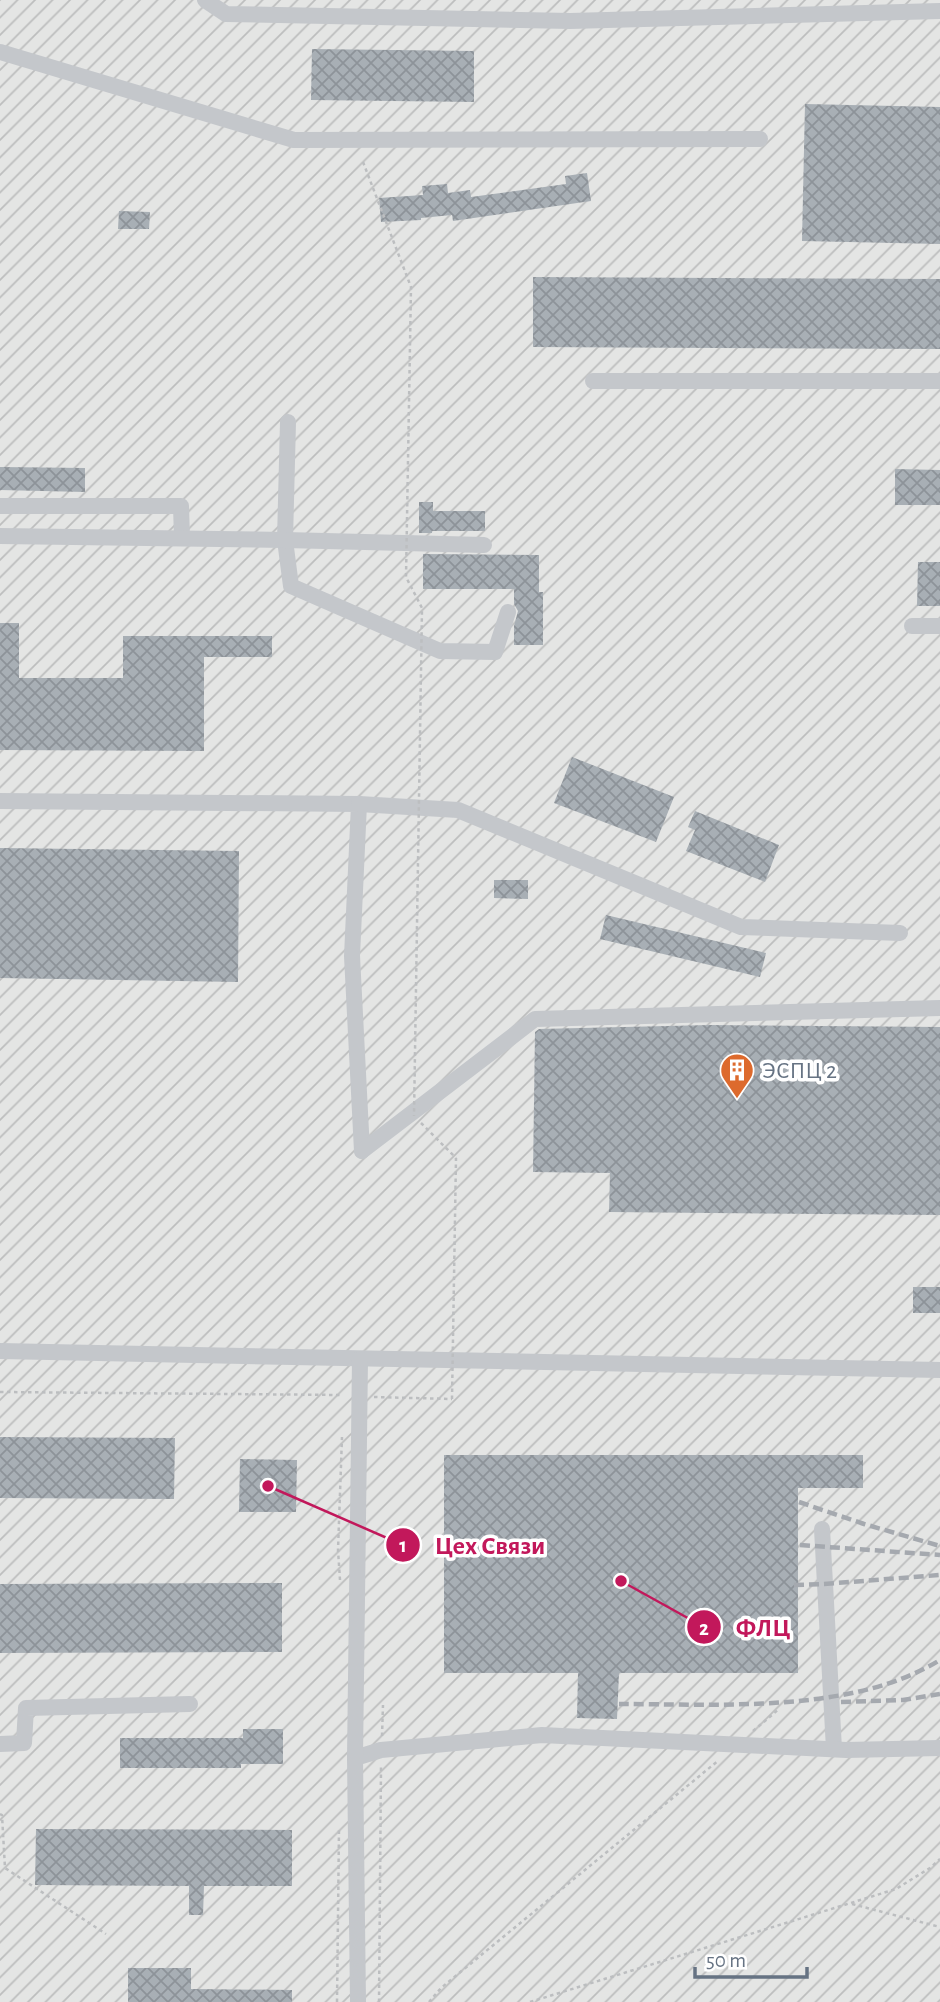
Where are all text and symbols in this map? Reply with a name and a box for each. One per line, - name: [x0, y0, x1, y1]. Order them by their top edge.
- building icon: ЭСПЦ 2: [718, 1051, 756, 1100]
- place label: ЭСПЦ 2: [762, 1059, 837, 1083]
- callout: Цех Связи: [385, 1521, 559, 1568]
- text: Цех Связи: [435, 1533, 545, 1559]
- text: 1: [399, 1535, 407, 1556]
- callout: ФЛЦ: [686, 1604, 804, 1651]
- text: ФЛЦ: [736, 1615, 790, 1641]
- text: 2: [699, 1618, 709, 1639]
- scale bar: [695, 1936, 807, 1980]
- text: 50 m: [706, 1950, 746, 1971]

